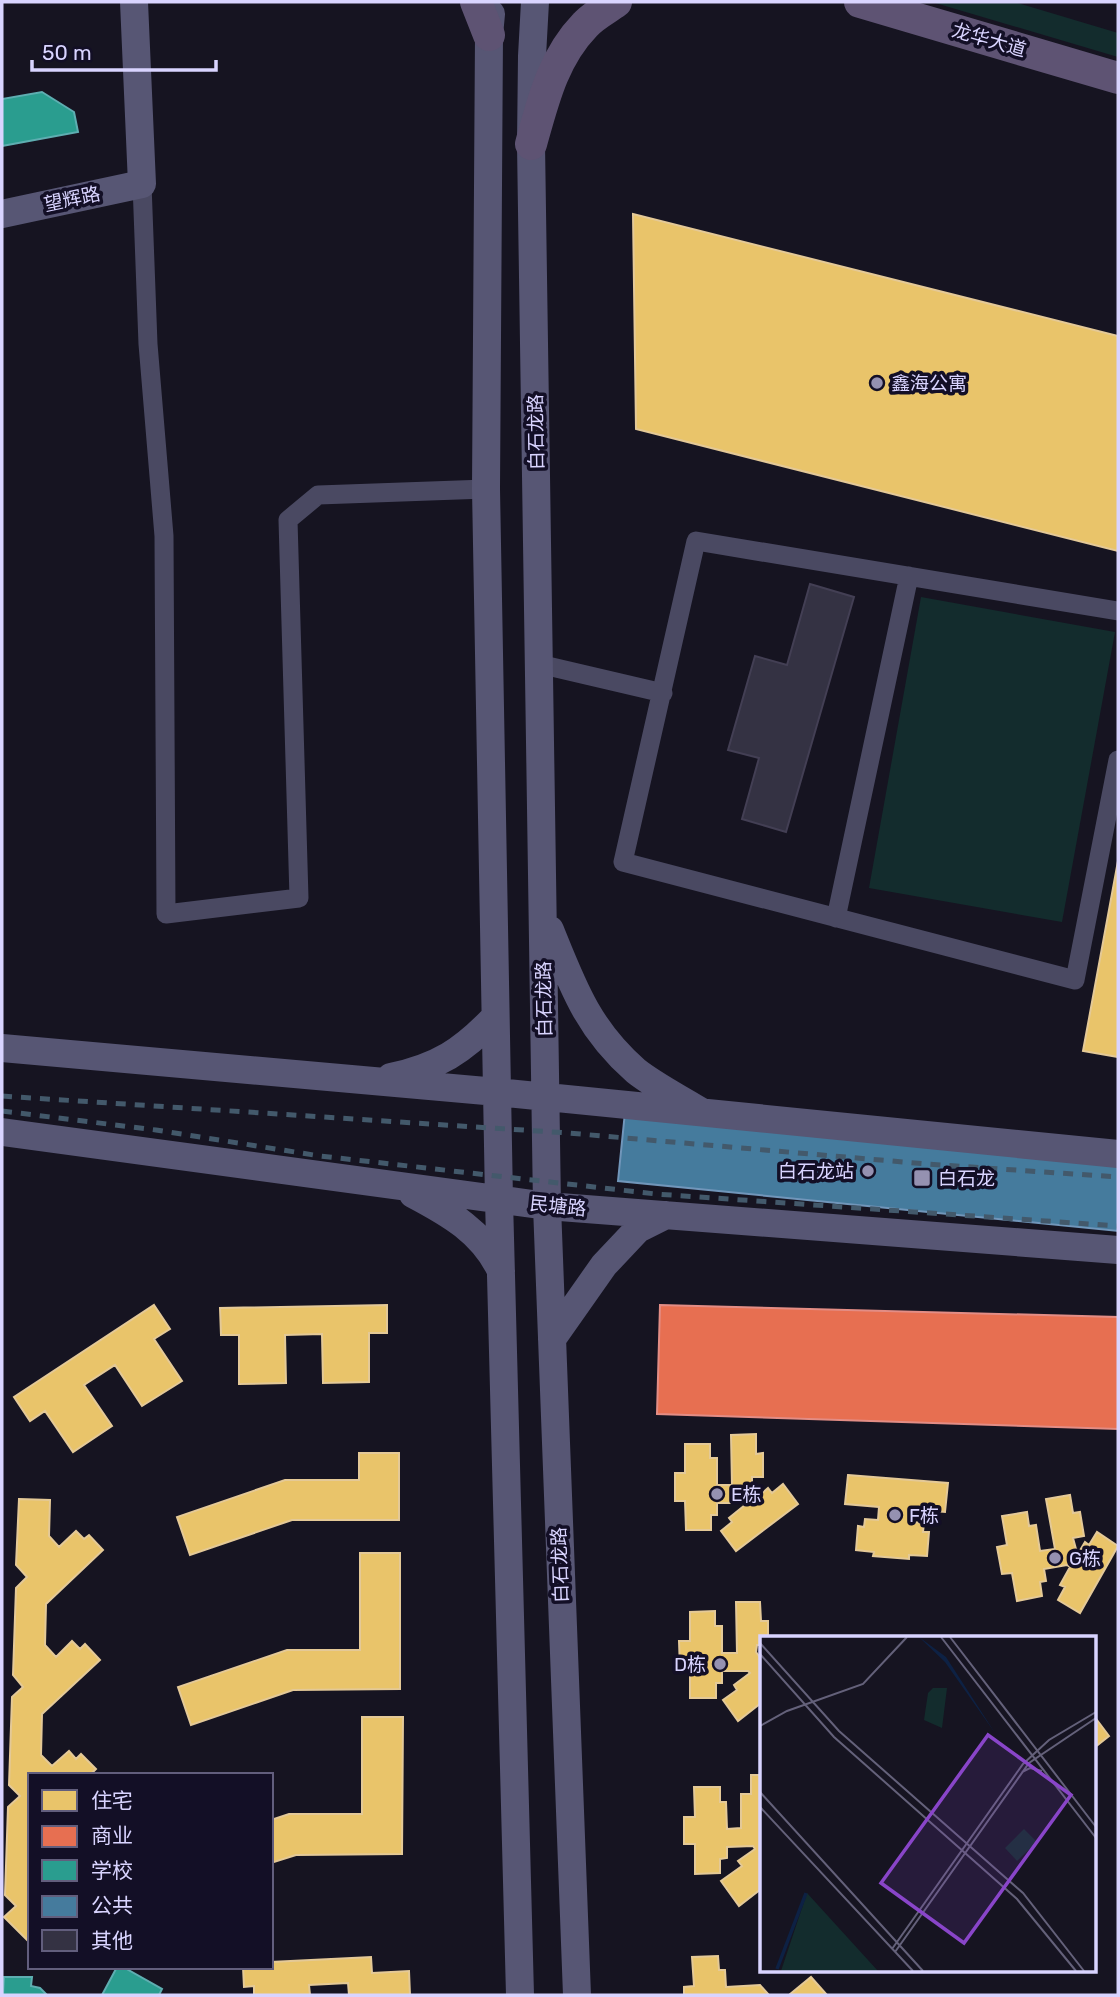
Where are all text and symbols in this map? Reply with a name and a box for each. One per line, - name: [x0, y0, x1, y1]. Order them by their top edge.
- street label: 龙华大道: [949, 18, 1029, 62]
- scale bar: [32, 28, 215, 72]
- text: 50 m: [42, 40, 92, 65]
- street label: 望辉路: [42, 182, 102, 216]
- place label: 鑫海公寓: [891, 372, 967, 395]
- marker: 鑫海公寓: [869, 375, 885, 391]
- street label: 白石龙路: [524, 394, 548, 470]
- street label: 白石龙路: [532, 961, 556, 1037]
- place label: 白石龙站: [778, 1160, 854, 1183]
- marker: 白石龙站: [860, 1163, 876, 1179]
- place label: 白石龙: [938, 1167, 995, 1190]
- marker: 白石龙: [912, 1168, 932, 1188]
- street label: 民塘路: [528, 1192, 588, 1220]
- place label: E栋: [731, 1483, 762, 1506]
- marker: E栋: [709, 1486, 725, 1502]
- place label: F栋: [909, 1504, 939, 1527]
- marker: F栋: [887, 1507, 903, 1523]
- street label: 白石龙路: [547, 1527, 573, 1603]
- place label: G栋: [1069, 1547, 1101, 1570]
- marker: G栋: [1047, 1550, 1063, 1566]
- inset map: [760, 1636, 1096, 1972]
- place label: D栋: [674, 1653, 706, 1676]
- marker: D栋: [712, 1656, 728, 1672]
- legend: [28, 1773, 273, 1969]
- text: 住宅: [91, 1788, 133, 1813]
- text: 商业: [91, 1823, 133, 1848]
- text: 学校: [91, 1858, 133, 1883]
- text: 公共: [91, 1893, 133, 1918]
- text: 其他: [91, 1928, 133, 1953]

